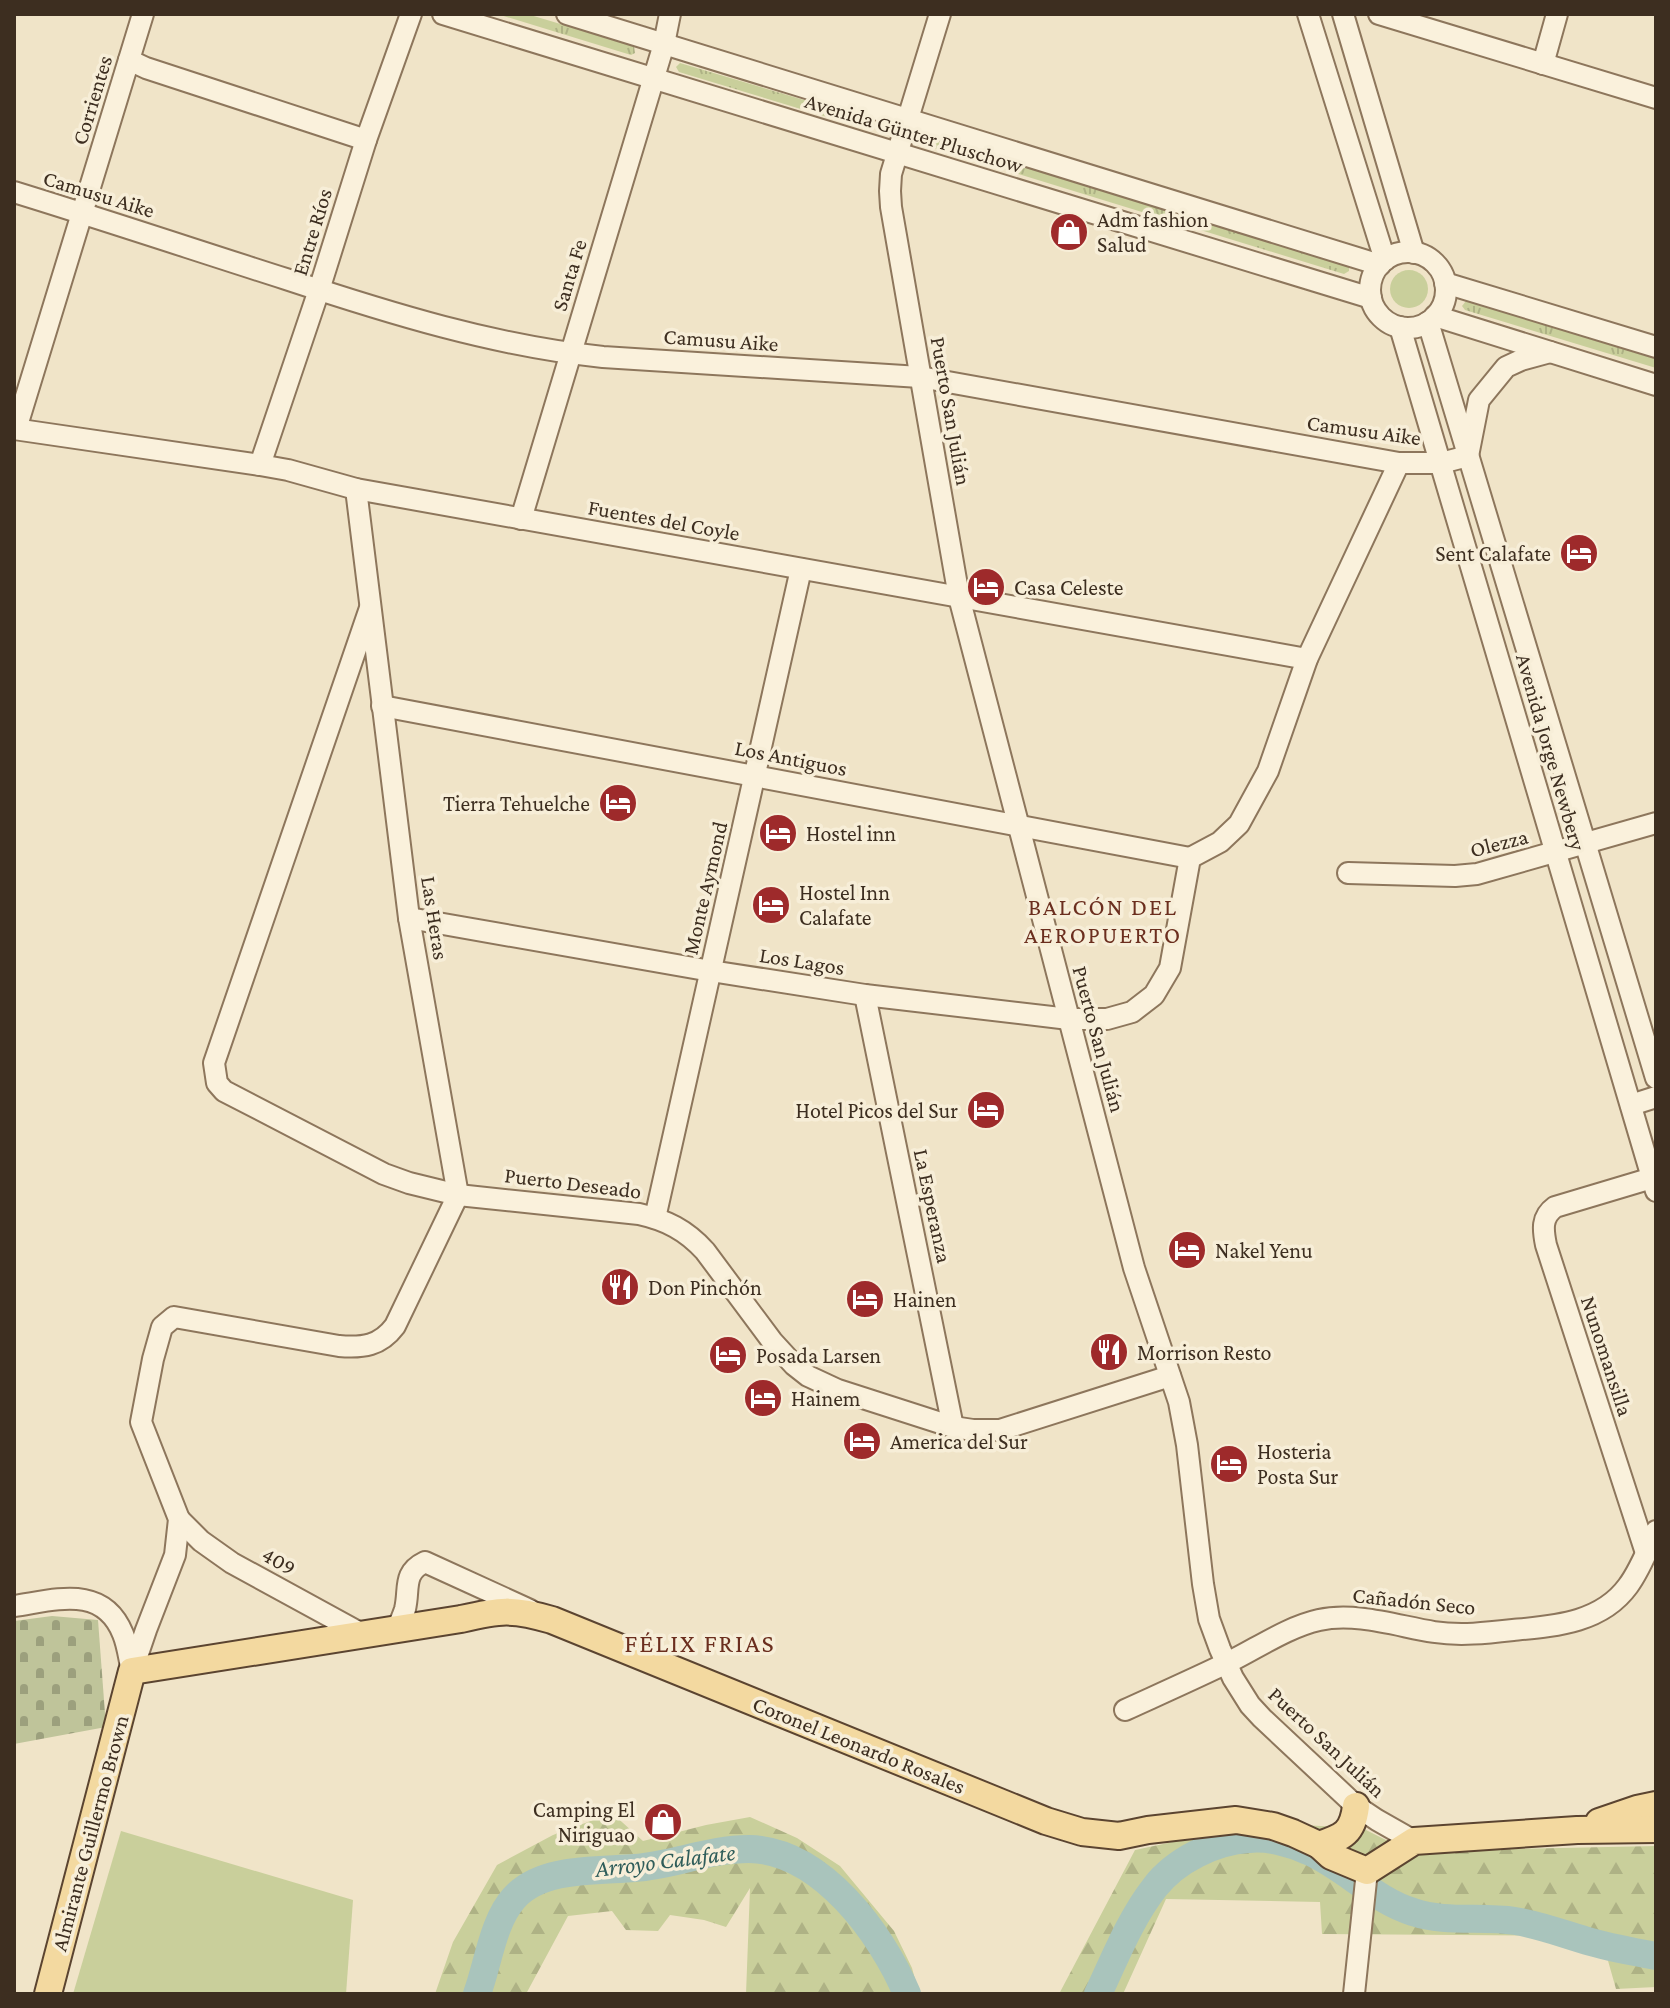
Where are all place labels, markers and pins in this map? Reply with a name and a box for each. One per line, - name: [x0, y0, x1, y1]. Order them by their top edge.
- place label: Adm fashion Salud: [1097, 207, 1209, 257]
- shop icon: Adm fashion Salud: [1048, 211, 1090, 253]
- hotel icon: Sent Calafate: [1558, 532, 1600, 574]
- place label: Sent Calafate: [1435, 541, 1551, 566]
- hotel icon: Casa Celeste: [965, 566, 1007, 608]
- place label: Casa Celeste: [1014, 575, 1123, 600]
- hotel icon: Tierra Tehuelche: [597, 782, 639, 824]
- place label: Tierra Tehuelche: [443, 791, 590, 816]
- hotel icon: Hostel inn: [757, 812, 799, 854]
- place label: Hostel inn: [806, 821, 896, 846]
- place label: Hostel Inn Calafate: [799, 880, 890, 930]
- hotel icon: Hostel Inn Calafate: [750, 884, 792, 926]
- hotel icon: Hotel Picos del Sur: [965, 1089, 1007, 1131]
- place label: Hotel Picos del Sur: [796, 1098, 958, 1123]
- hotel icon: Nakel Yenu: [1166, 1229, 1208, 1271]
- place label: Nakel Yenu: [1215, 1238, 1313, 1263]
- restaurant icon: Don Pinchón: [599, 1266, 641, 1308]
- place label: Don Pinchón: [648, 1275, 762, 1300]
- hotel icon: Hainen: [844, 1278, 886, 1320]
- place label: Hainen: [893, 1287, 957, 1312]
- restaurant icon: Morrison Resto: [1088, 1331, 1130, 1373]
- hotel icon: Posada Larsen: [707, 1334, 749, 1376]
- place label: Morrison Resto: [1137, 1340, 1271, 1365]
- place label: Posada Larsen: [756, 1343, 881, 1368]
- hotel icon: Hainem: [742, 1377, 784, 1419]
- place label: Hainem: [791, 1386, 861, 1411]
- hotel icon: America del Sur: [841, 1420, 883, 1462]
- place label: America del Sur: [890, 1429, 1028, 1454]
- place label: Hosteria Posta Sur: [1257, 1439, 1339, 1489]
- hotel icon: Hosteria Posta Sur: [1208, 1443, 1250, 1485]
- place label: Camping El Niriguao: [533, 1797, 635, 1847]
- shop icon: Camping El Niriguao: [642, 1801, 684, 1843]

